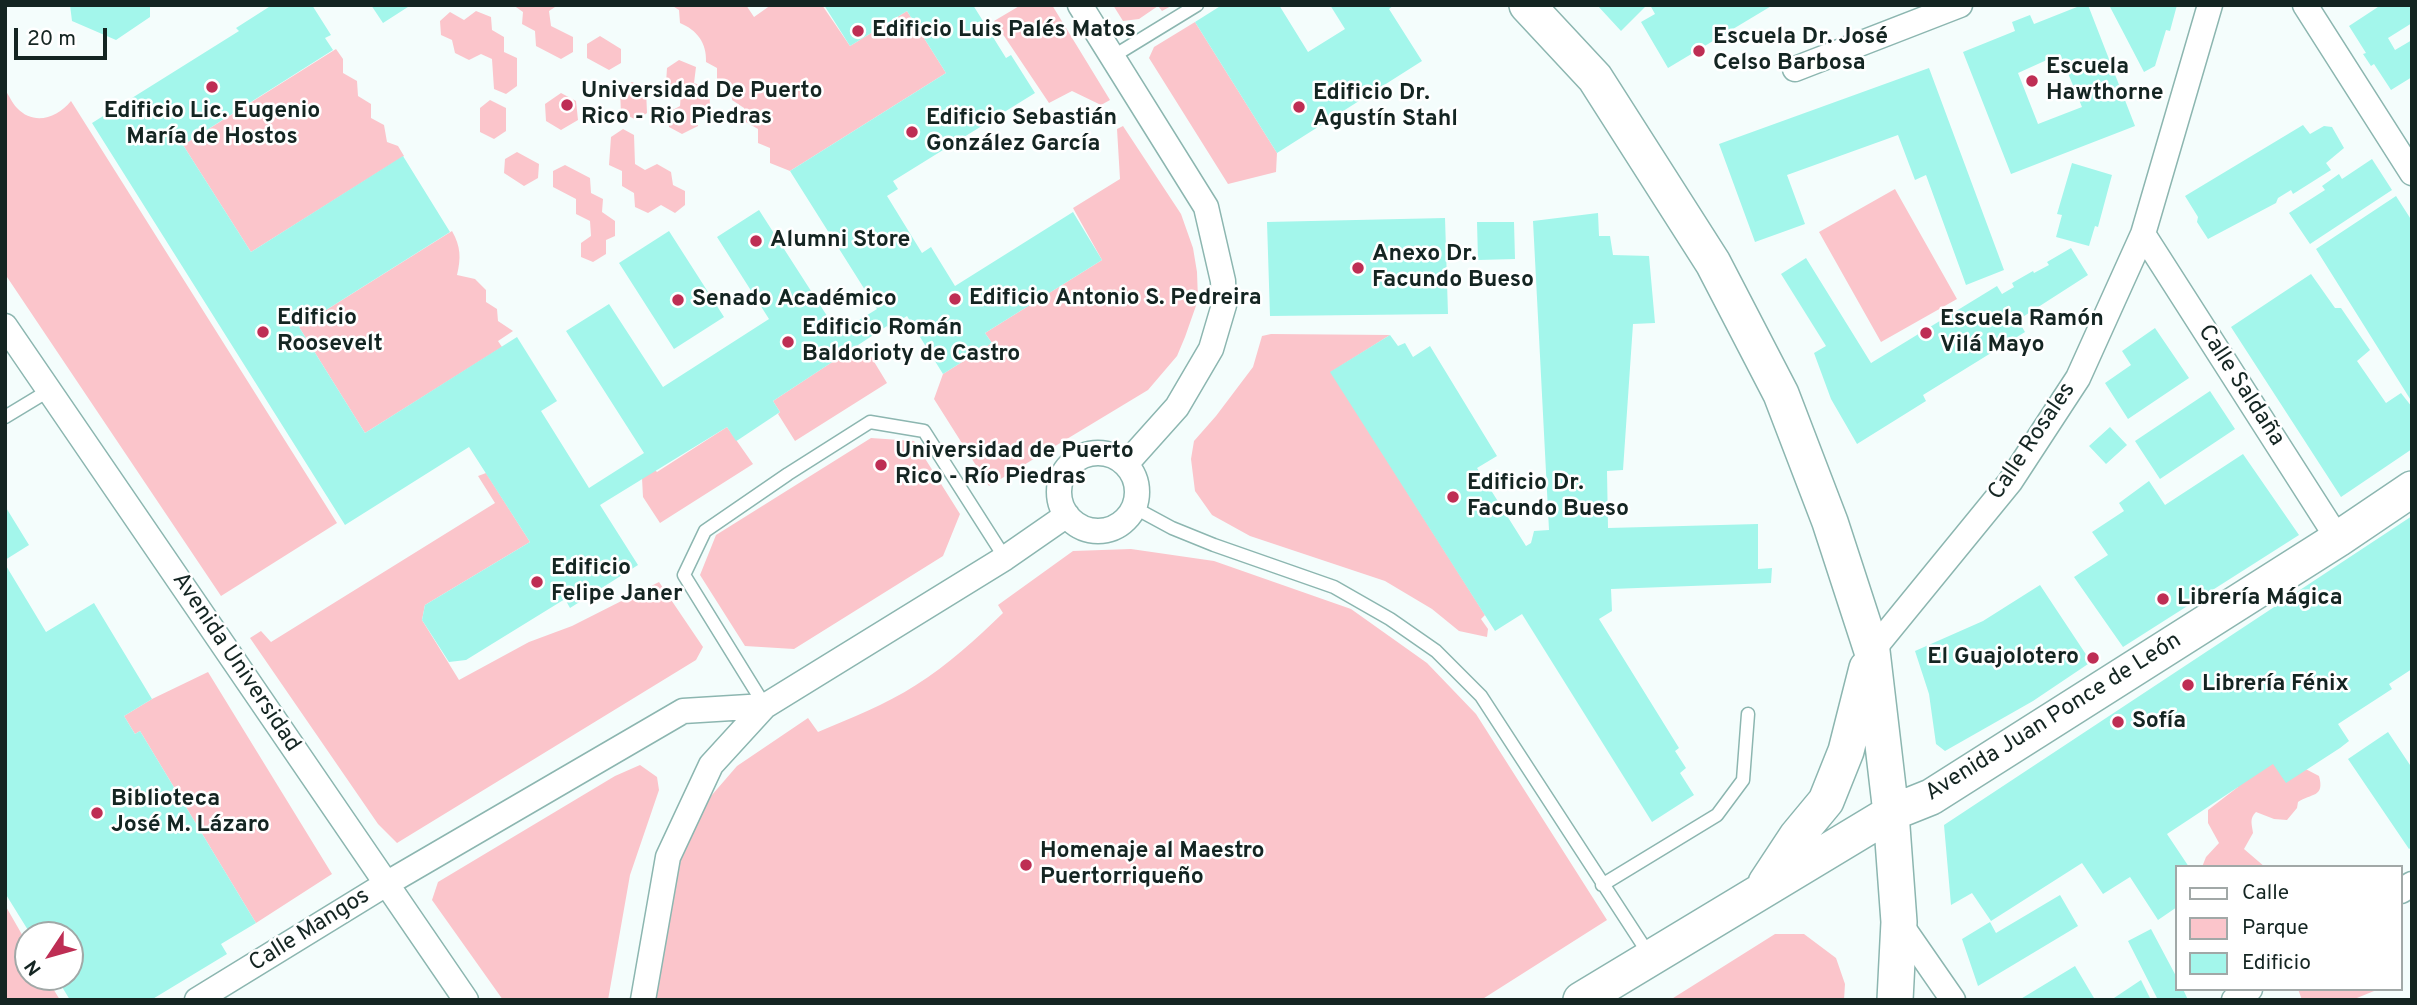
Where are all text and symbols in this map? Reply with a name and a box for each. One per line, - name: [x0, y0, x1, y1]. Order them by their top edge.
- scale bar: [18, 14, 110, 58]
- place label: Edificio Luis Palés Matos: [872, 17, 1136, 45]
- marker: Edificio Luis Palés Matos: [850, 23, 866, 39]
- place label: Escuela Dr. José Celso Barbosa: [1713, 24, 1888, 78]
- text: 20 m: [27, 26, 76, 53]
- marker: Escuela Dr. José Celso Barbosa: [1691, 43, 1707, 59]
- place label: Escuela Hawthorne: [2046, 54, 2164, 108]
- marker: Escuela Hawthorne: [2024, 73, 2040, 89]
- place label: Universidad De Puerto Rico - Rio Piedras: [581, 78, 822, 132]
- marker: Edificio Lic. Eugenio María de Hostos: [204, 79, 220, 95]
- place label: Edificio Dr. Agustín Stahl: [1313, 80, 1458, 134]
- marker: Universidad De Puerto Rico - Rio Piedras: [559, 97, 575, 113]
- place label: Edificio Lic. Eugenio María de Hostos: [104, 98, 320, 152]
- marker: Edificio Dr. Agustín Stahl: [1291, 99, 1307, 115]
- place label: Edificio Sebastián González García: [926, 105, 1117, 159]
- marker: Edificio Sebastián González García: [904, 124, 920, 140]
- place label: Alumni Store: [770, 227, 910, 255]
- marker: Alumni Store: [748, 233, 764, 249]
- place label: Anexo Dr. Facundo Bueso: [1372, 241, 1534, 295]
- marker: Anexo Dr. Facundo Bueso: [1350, 260, 1366, 276]
- place label: Edificio Antonio S. Pedreira: [969, 285, 1262, 313]
- place label: Senado Académico: [692, 286, 897, 314]
- marker: Edificio Antonio S. Pedreira: [947, 291, 963, 307]
- marker: Senado Académico: [670, 292, 686, 308]
- place label: Edificio Roosevelt: [277, 305, 383, 359]
- place label: Escuela Ramón Vilá Mayo: [1940, 306, 2104, 360]
- place label: Edificio Román Baldorioty de Castro: [802, 315, 1020, 369]
- street label: Calle Saldaña: [2191, 320, 2289, 452]
- marker: Edificio Roosevelt: [255, 324, 271, 340]
- marker: Escuela Ramón Vilá Mayo: [1918, 325, 1934, 341]
- marker: Edificio Román Baldorioty de Castro: [780, 334, 796, 350]
- street label: Calle Rosales: [1984, 378, 2082, 506]
- place label: Universidad de Puerto Rico - Río Piedras: [895, 438, 1134, 492]
- marker: Universidad de Puerto Rico - Río Piedras: [873, 457, 889, 473]
- place label: Edificio Dr. Facundo Bueso: [1467, 470, 1629, 524]
- marker: Edificio Dr. Facundo Bueso: [1445, 489, 1461, 505]
- place label: Edificio Felipe Janer: [551, 555, 682, 609]
- street label: Avenida Universidad: [165, 568, 305, 758]
- marker: Edificio Felipe Janer: [529, 574, 545, 590]
- place label: Librería Mágica: [2177, 585, 2342, 613]
- marker: Librería Mágica: [2155, 591, 2171, 607]
- street label: Avenida Juan Ponce de León: [1921, 628, 2187, 808]
- place label: El Guajolotero: [1927, 644, 2079, 672]
- marker: El Guajolotero: [2085, 650, 2101, 666]
- place label: Librería Fénix: [2202, 671, 2349, 699]
- marker: Librería Fénix: [2180, 677, 2196, 693]
- place label: Sofía: [2132, 708, 2186, 736]
- marker: Sofía: [2110, 714, 2126, 730]
- place label: Biblioteca José M. Lázaro: [111, 786, 270, 840]
- marker: Biblioteca José M. Lázaro: [89, 805, 105, 821]
- place label: Homenaje al Maestro Puertorriqueño: [1040, 838, 1265, 892]
- marker: Homenaje al Maestro Puertorriqueño: [1018, 857, 1034, 873]
- legend: [2176, 865, 2403, 991]
- text: Calle: [2242, 880, 2289, 907]
- street label: Calle Mangos: [245, 883, 375, 979]
- text: Parque: [2242, 915, 2309, 942]
- north arrow: [14, 921, 84, 991]
- text: Edificio: [2242, 950, 2311, 977]
- text: N: [20, 955, 47, 980]

